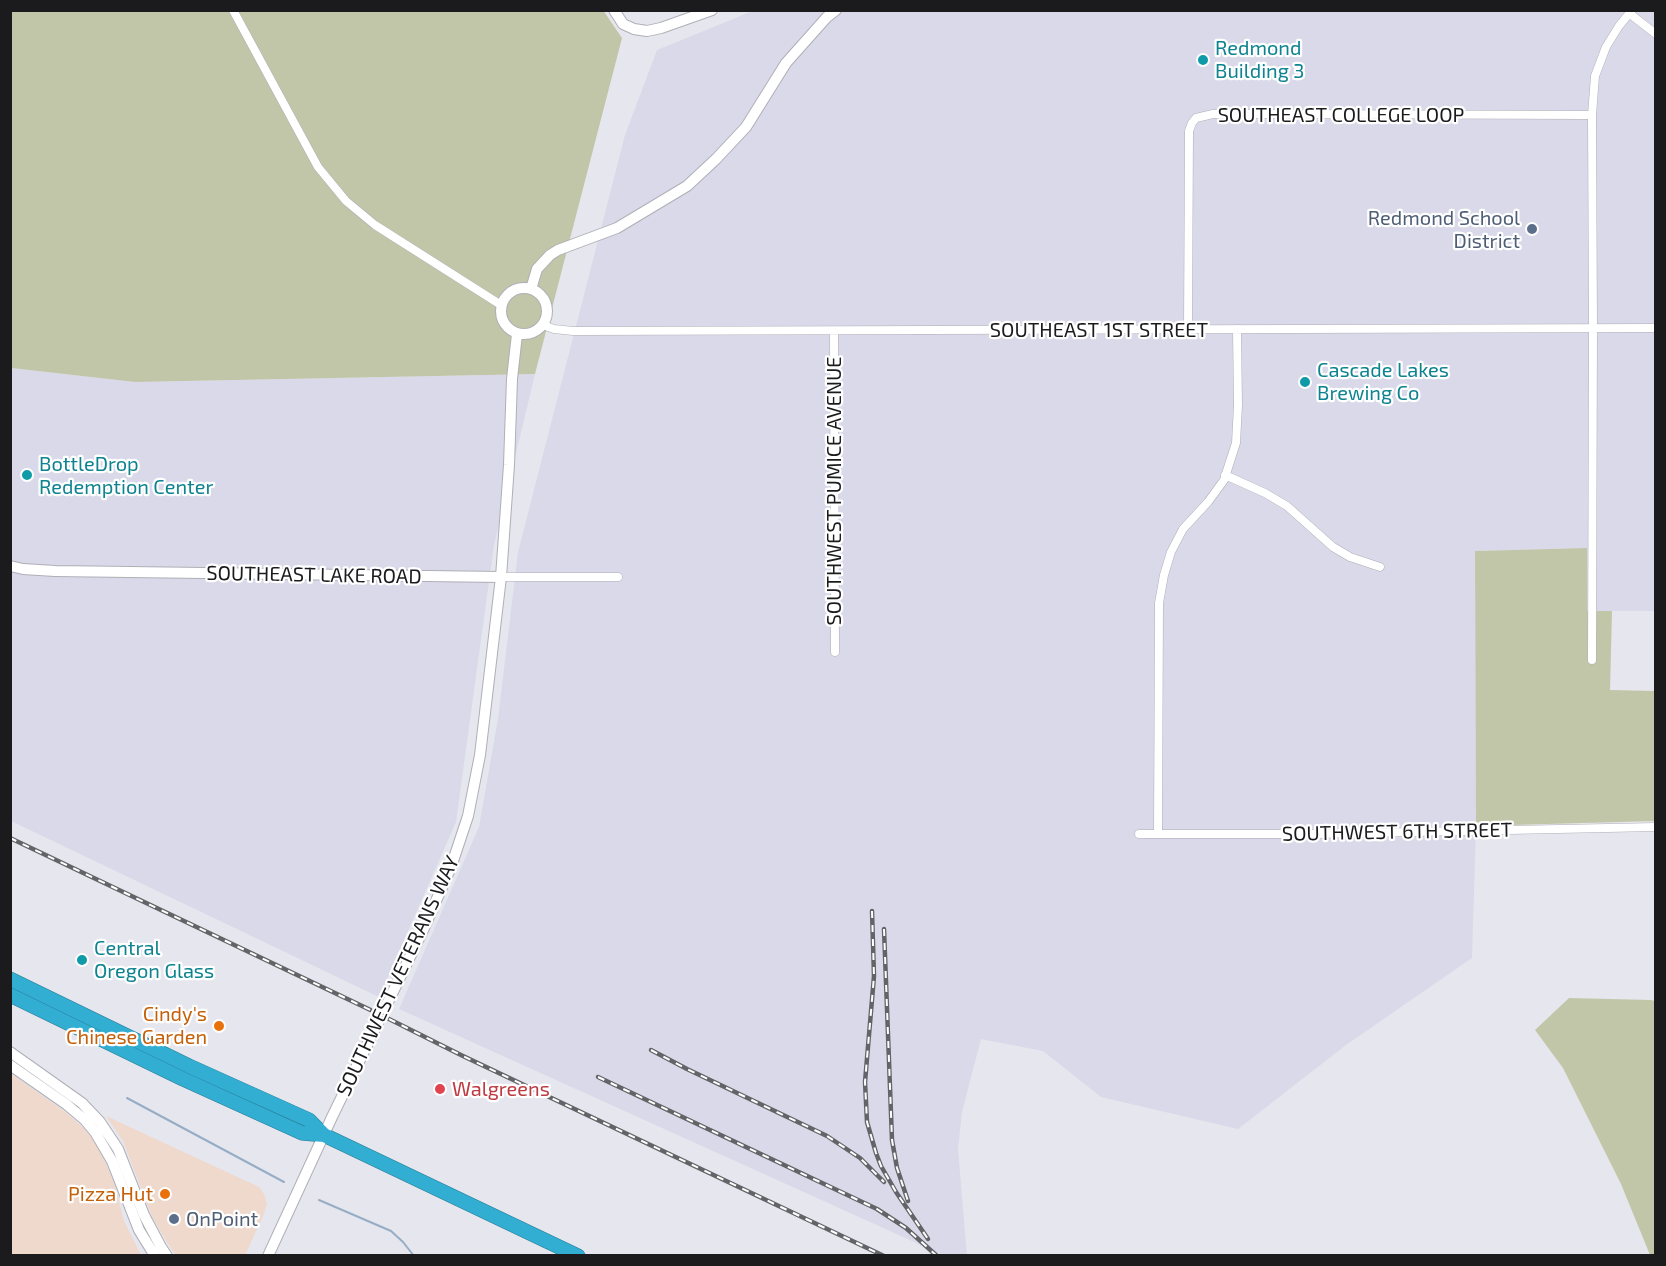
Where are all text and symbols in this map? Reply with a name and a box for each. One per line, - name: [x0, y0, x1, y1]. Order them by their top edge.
- place label: Redmond Building 3: [1215, 36, 1304, 83]
- marker: Redmond Building 3: [1196, 53, 1210, 67]
- street label: SOUTHEAST COLLEGE LOOP: [1218, 103, 1464, 127]
- place label: Redmond School District: [1368, 206, 1520, 253]
- marker: Redmond School District: [1525, 222, 1539, 236]
- street label: SOUTHEAST 1ST STREET: [990, 318, 1208, 342]
- street label: SOUTHWEST PUMICE AVENUE: [822, 356, 846, 626]
- place label: Cascade Lakes Brewing Co: [1317, 358, 1449, 405]
- marker: Cascade Lakes Brewing Co: [1298, 375, 1312, 389]
- place label: BottleDrop Redemption Center: [39, 452, 213, 499]
- marker: BottleDrop Redemption Center: [20, 468, 34, 482]
- street label: SOUTHEAST LAKE ROAD: [206, 561, 422, 589]
- street label: SOUTHWEST 6TH STREET: [1282, 818, 1512, 846]
- street label: SOUTHWEST VETERANS WAY: [332, 852, 464, 1100]
- place label: Central Oregon Glass: [94, 936, 214, 983]
- marker: Central Oregon Glass: [75, 953, 89, 967]
- place label: Cindy's Chinese Garden: [66, 1002, 207, 1049]
- marker: Cindy's Chinese Garden: [212, 1019, 226, 1033]
- place label: Walgreens: [452, 1077, 550, 1101]
- marker: Walgreens: [433, 1082, 447, 1096]
- place label: Pizza Hut: [68, 1182, 153, 1206]
- marker: Pizza Hut: [158, 1187, 172, 1201]
- place label: OnPoint: [186, 1207, 258, 1231]
- marker: OnPoint: [167, 1212, 181, 1226]

